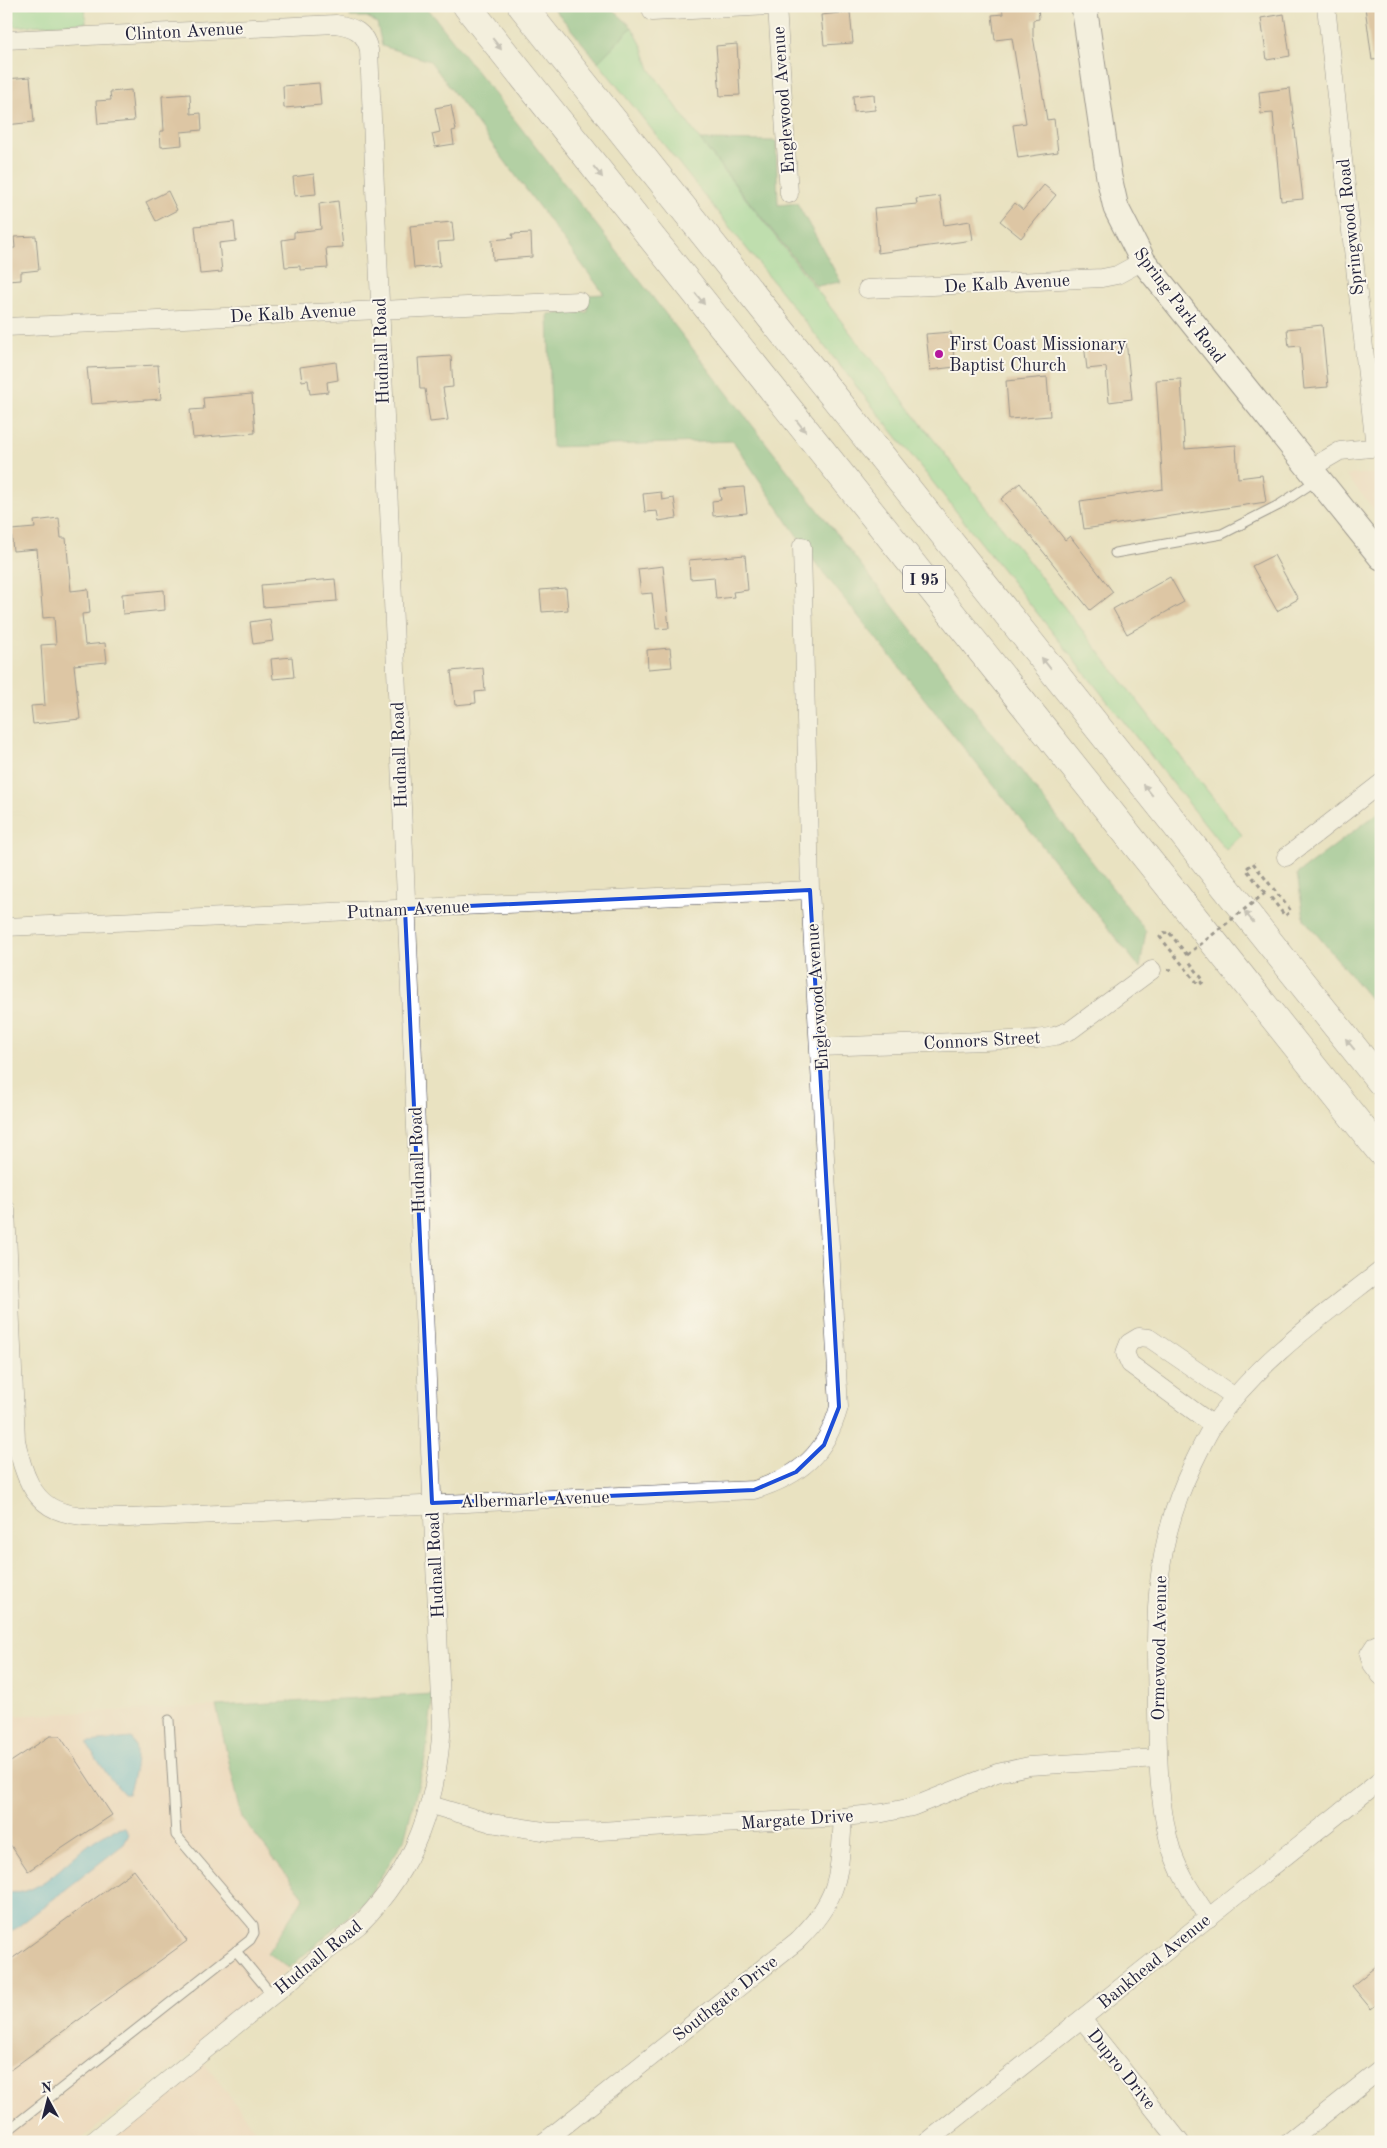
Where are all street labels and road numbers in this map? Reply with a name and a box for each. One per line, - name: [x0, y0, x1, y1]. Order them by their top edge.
- street label: Clinton Avenue: [124, 20, 244, 44]
- street label: Englewood Avenue: [770, 26, 798, 174]
- street label: Springwood Road: [1335, 157, 1367, 296]
- street label: Spring Park Road: [1130, 245, 1228, 367]
- street label: De Kalb Avenue: [944, 272, 1071, 296]
- street label: Hudnall Road: [371, 297, 393, 405]
- street label: De Kalb Avenue: [230, 302, 357, 326]
- road number: I 95: [903, 566, 945, 592]
- street label: Hudnall Road: [389, 701, 411, 809]
- street label: Putnam Avenue: [346, 898, 470, 922]
- street label: Englewood Avenue: [804, 923, 832, 1071]
- street label: Connors Street: [923, 1029, 1041, 1053]
- street label: Hudnall Road: [407, 1106, 429, 1214]
- street label: Albermarle Avenue: [460, 1488, 610, 1512]
- street label: Hudnall Road: [424, 1511, 448, 1619]
- street label: Ormewood Avenue: [1150, 1575, 1170, 1721]
- street label: Margate Drive: [740, 1807, 854, 1833]
- street label: Bankhead Avenue: [1095, 1911, 1214, 2012]
- street label: Hudnall Road: [272, 1917, 366, 1998]
- street label: Southgate Drive: [670, 1953, 781, 2045]
- street label: Dupro Drive: [1084, 2026, 1159, 2113]

